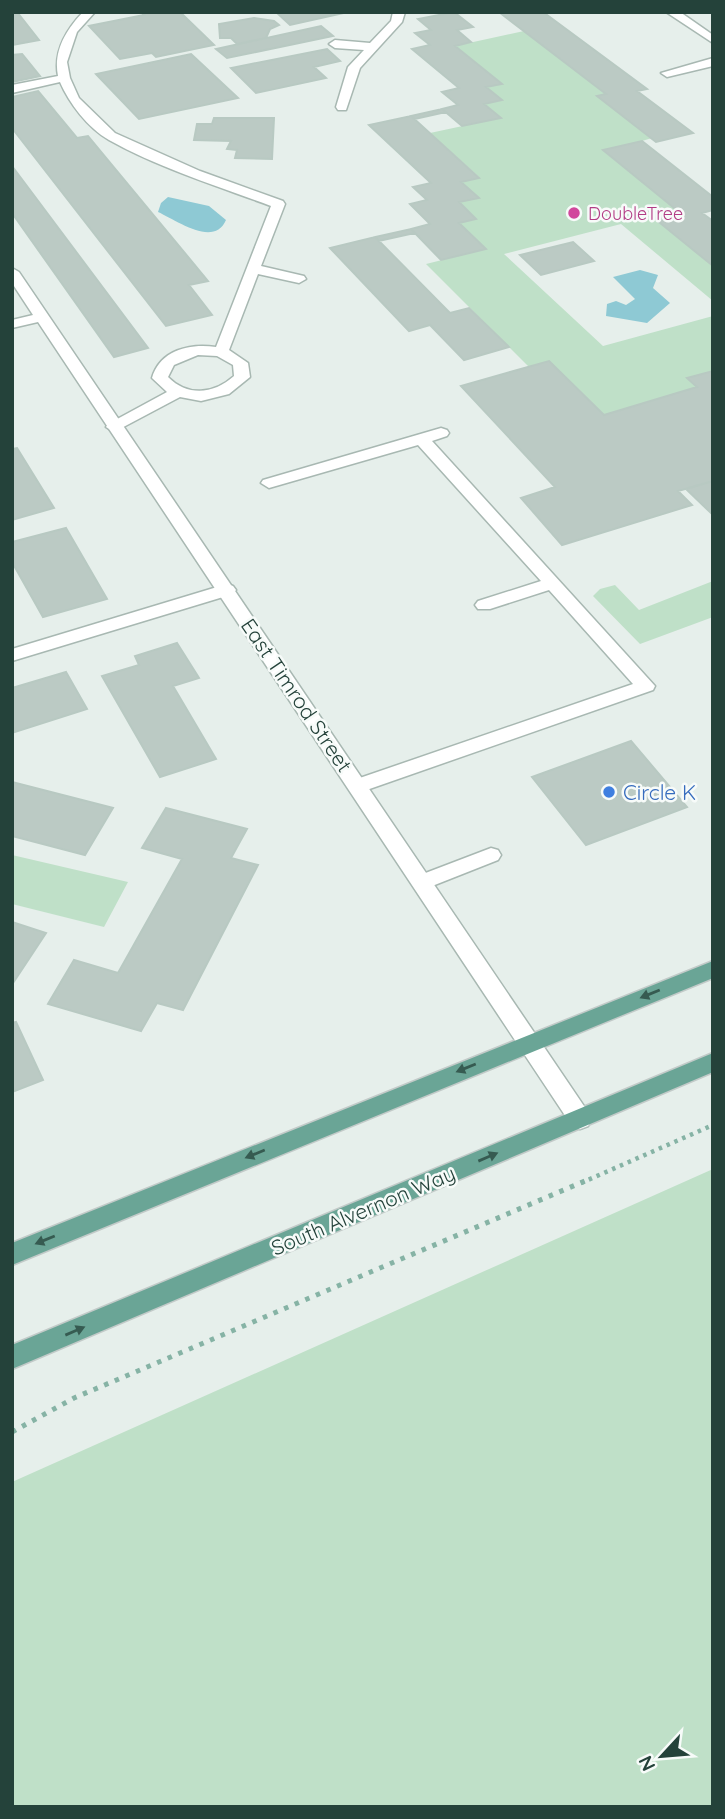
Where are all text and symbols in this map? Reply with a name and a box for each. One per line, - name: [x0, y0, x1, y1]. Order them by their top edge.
- place label: DoubleTree: [588, 202, 683, 225]
- marker: DoubleTree: [566, 205, 582, 221]
- street label: East Timrod Street: [236, 613, 358, 777]
- place label: Circle K: [623, 779, 696, 805]
- marker: Circle K: [601, 784, 617, 800]
- one-way arrow: [639, 989, 660, 1000]
- one-way arrow: [455, 1063, 476, 1074]
- one-way arrow: [245, 1149, 266, 1160]
- one-way arrow: [478, 1152, 499, 1163]
- street label: South Alvernon Way: [267, 1159, 459, 1261]
- one-way arrow: [34, 1235, 55, 1246]
- one-way arrow: [65, 1325, 86, 1336]
- north arrow: [627, 1721, 697, 1791]
- text: N: [633, 1752, 661, 1775]

